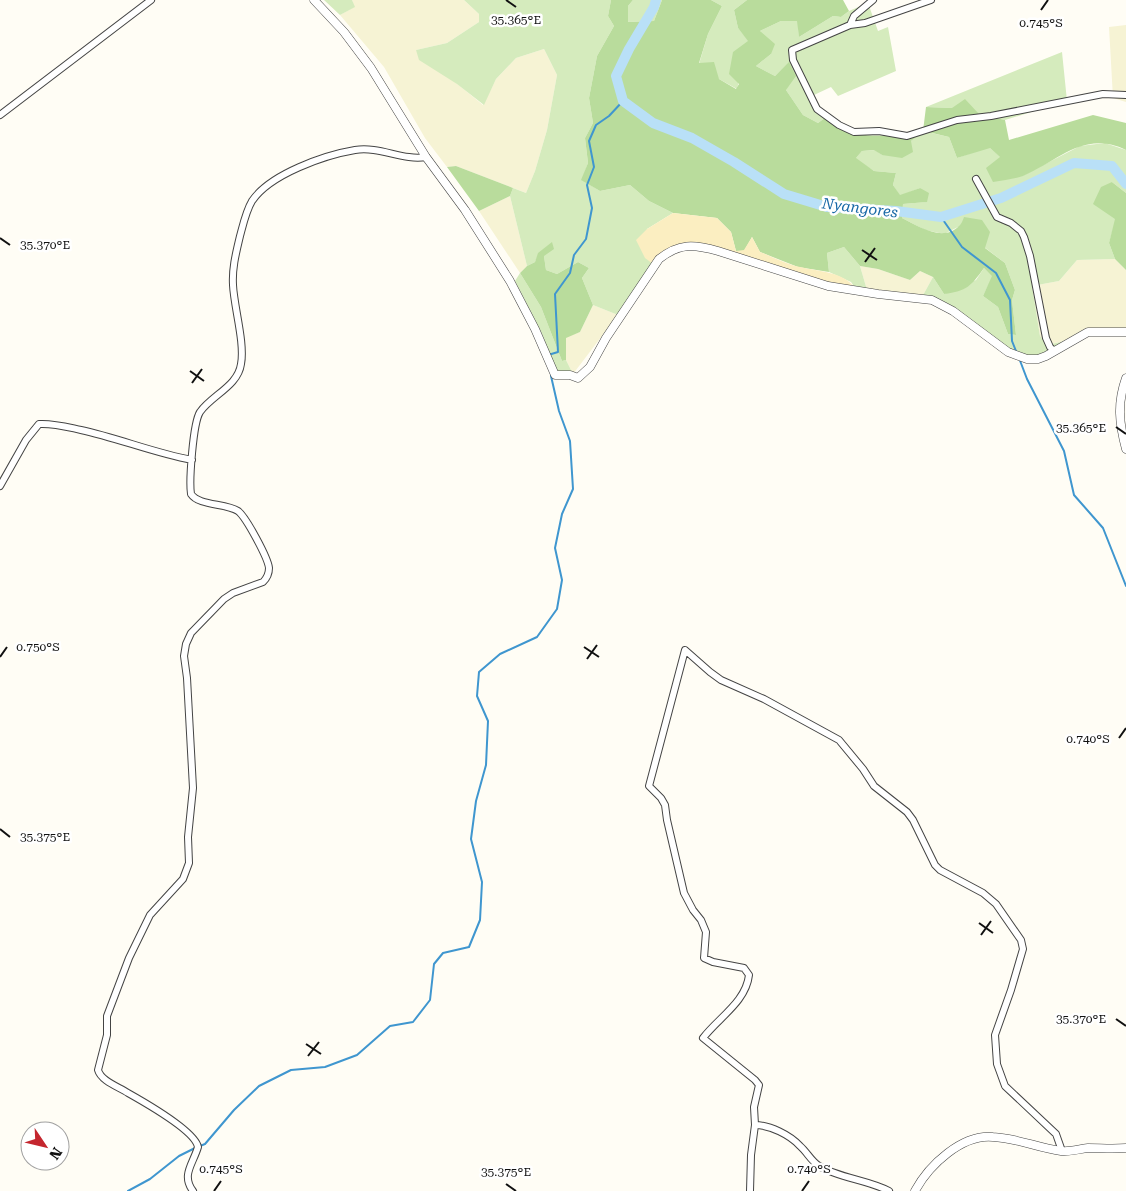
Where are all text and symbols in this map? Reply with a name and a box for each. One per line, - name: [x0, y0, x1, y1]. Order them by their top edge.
- text: 35.365°E: [491, 13, 541, 27]
- text: 0.745°S: [1019, 16, 1063, 30]
- water label: Nyangores: [820, 194, 899, 222]
- text: 35.370°E: [20, 238, 70, 252]
- text: 35.365°E: [1056, 421, 1106, 435]
- text: 0.750°S: [16, 640, 60, 654]
- text: 0.740°S: [1066, 732, 1110, 746]
- text: 35.375°E: [20, 830, 70, 844]
- text: 35.370°E: [1056, 1012, 1106, 1026]
- north arrow: [20, 1121, 70, 1171]
- text: N: [46, 1144, 65, 1163]
- text: 0.745°S: [199, 1162, 243, 1176]
- text: 0.740°S: [787, 1162, 831, 1176]
- text: 35.375°E: [481, 1165, 531, 1179]

